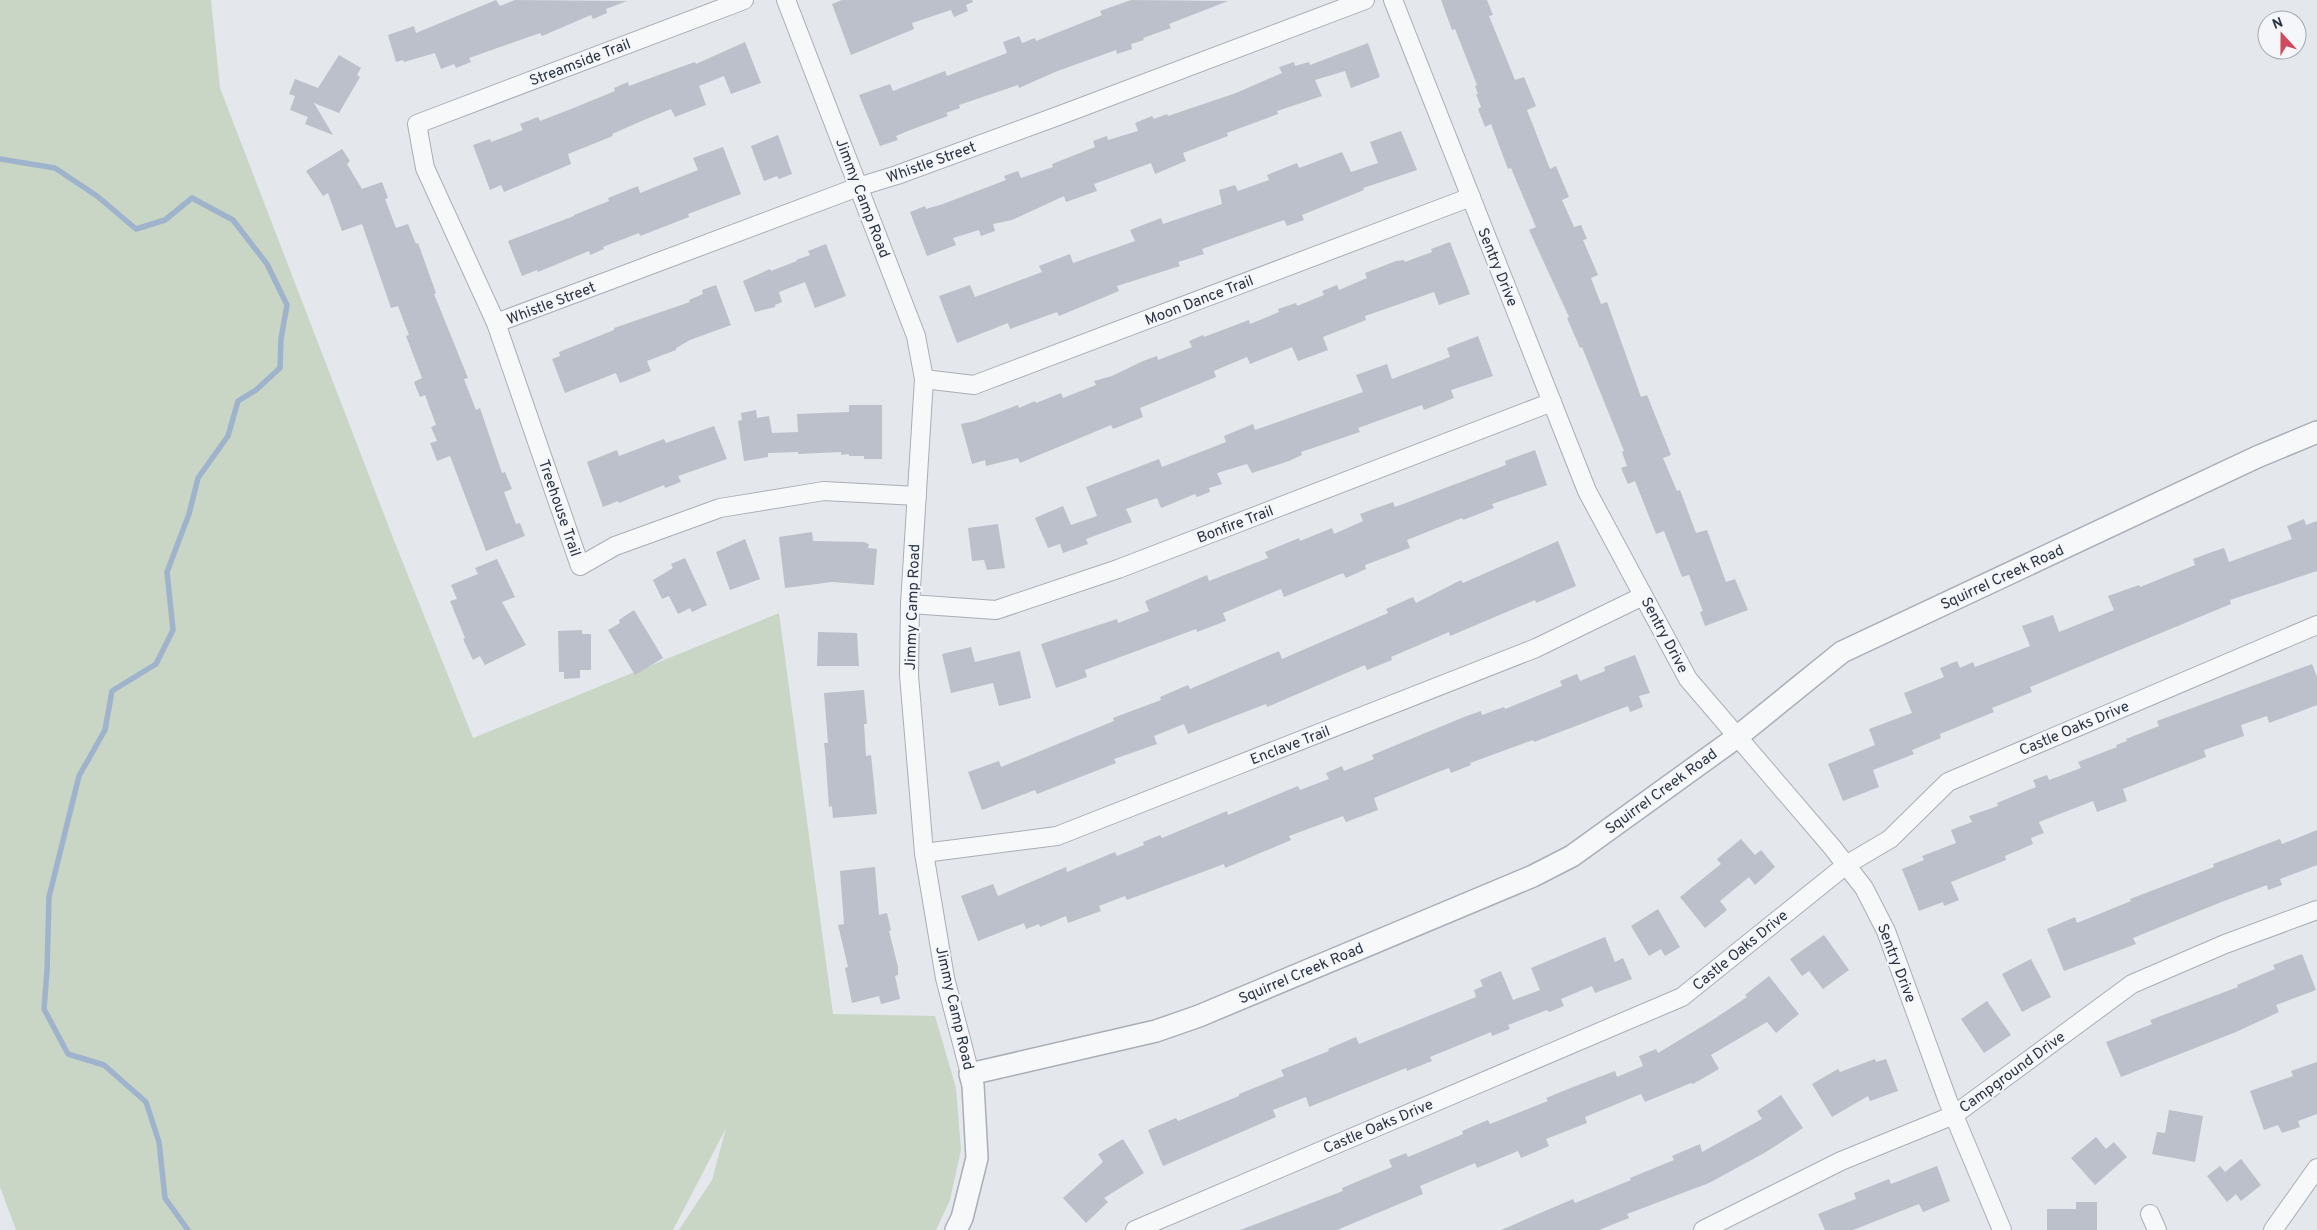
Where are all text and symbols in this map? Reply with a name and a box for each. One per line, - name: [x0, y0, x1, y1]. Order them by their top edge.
- north arrow: [2257, 10, 2307, 60]
- text: N: [2270, 15, 2286, 34]
- street label: Streamside Trail: [527, 35, 634, 91]
- street label: Jimmy Camp Road: [830, 136, 893, 261]
- street label: Whistle Street: [884, 138, 979, 188]
- street label: Sentry Drive: [1472, 225, 1521, 310]
- street label: Moon Dance Trail: [1142, 272, 1257, 331]
- street label: Whistle Street: [504, 279, 599, 330]
- street label: Treehouse Trail: [533, 458, 584, 559]
- street label: Bonfire Trail: [1195, 502, 1277, 549]
- street label: Squirrel Creek Road: [1938, 541, 2067, 615]
- street label: Jimmy Camp Road: [902, 544, 925, 671]
- street label: Sentry Drive: [1636, 595, 1692, 677]
- street label: Castle Oaks Drive: [2017, 698, 2132, 761]
- street label: Enclave Trail: [1248, 722, 1333, 770]
- street label: Squirrel Creek Road: [1602, 745, 1722, 839]
- street label: Castle Oaks Drive: [1689, 907, 1793, 996]
- street label: Sentry Drive: [1872, 921, 1919, 1006]
- street label: Squirrel Creek Road: [1236, 939, 1367, 1009]
- street label: Jimmy Camp Road: [930, 945, 977, 1072]
- street label: Campground Drive: [1956, 1028, 2070, 1118]
- street label: Castle Oaks Drive: [1321, 1096, 1436, 1159]

